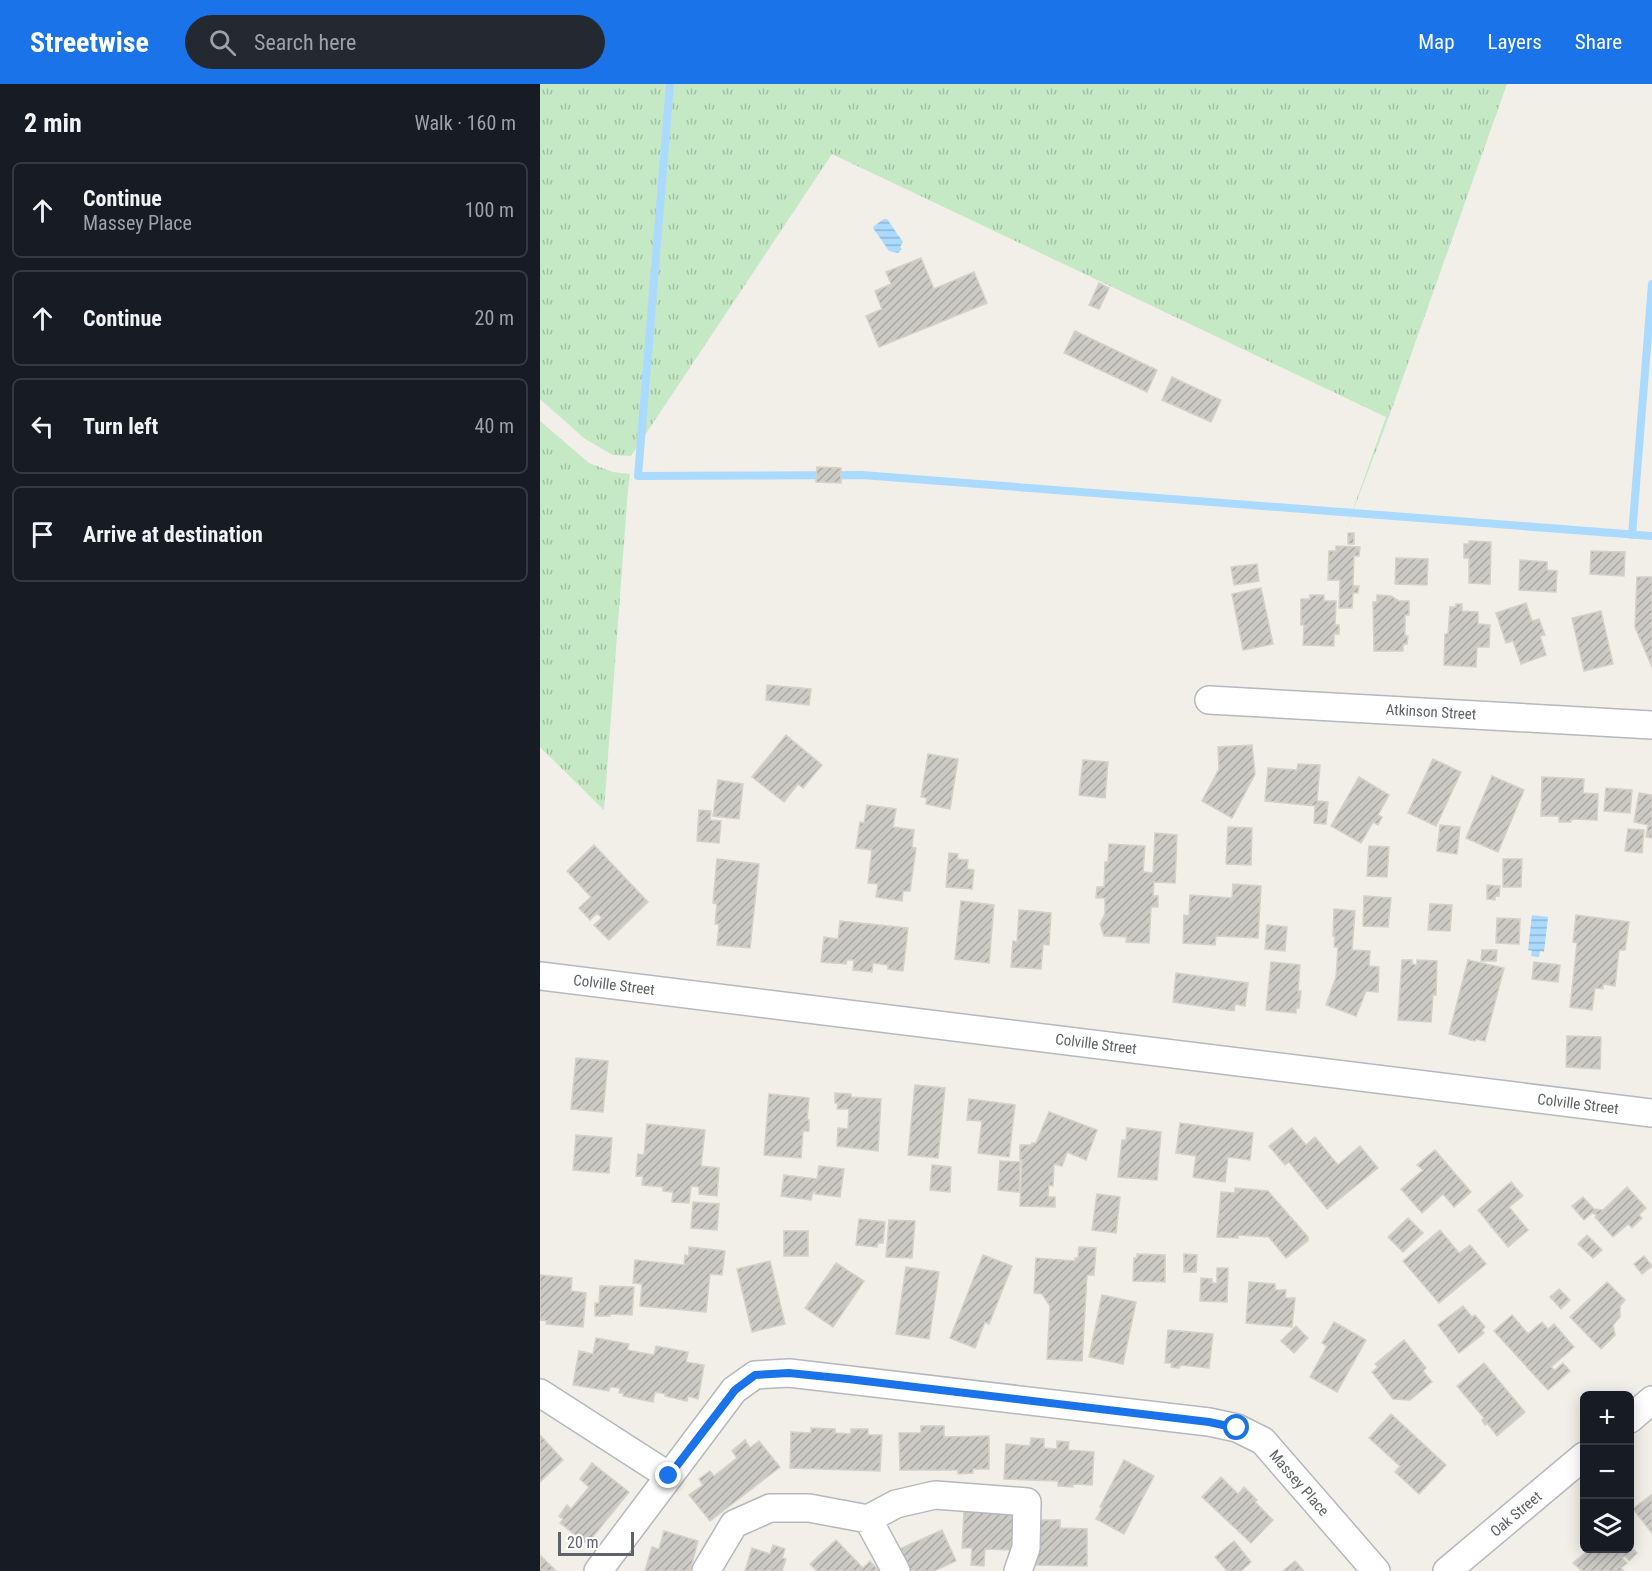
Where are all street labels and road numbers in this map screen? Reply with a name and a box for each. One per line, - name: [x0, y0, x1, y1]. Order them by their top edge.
- street label: Atkinson Street: [1385, 701, 1477, 723]
- street label: Colville Street: [572, 971, 656, 999]
- street label: Colville Street: [1054, 1030, 1138, 1058]
- street label: Colville Street: [1536, 1090, 1620, 1118]
- street label: Massey Place: [1265, 1446, 1333, 1520]
- street label: Oak Street: [1487, 1487, 1545, 1541]

